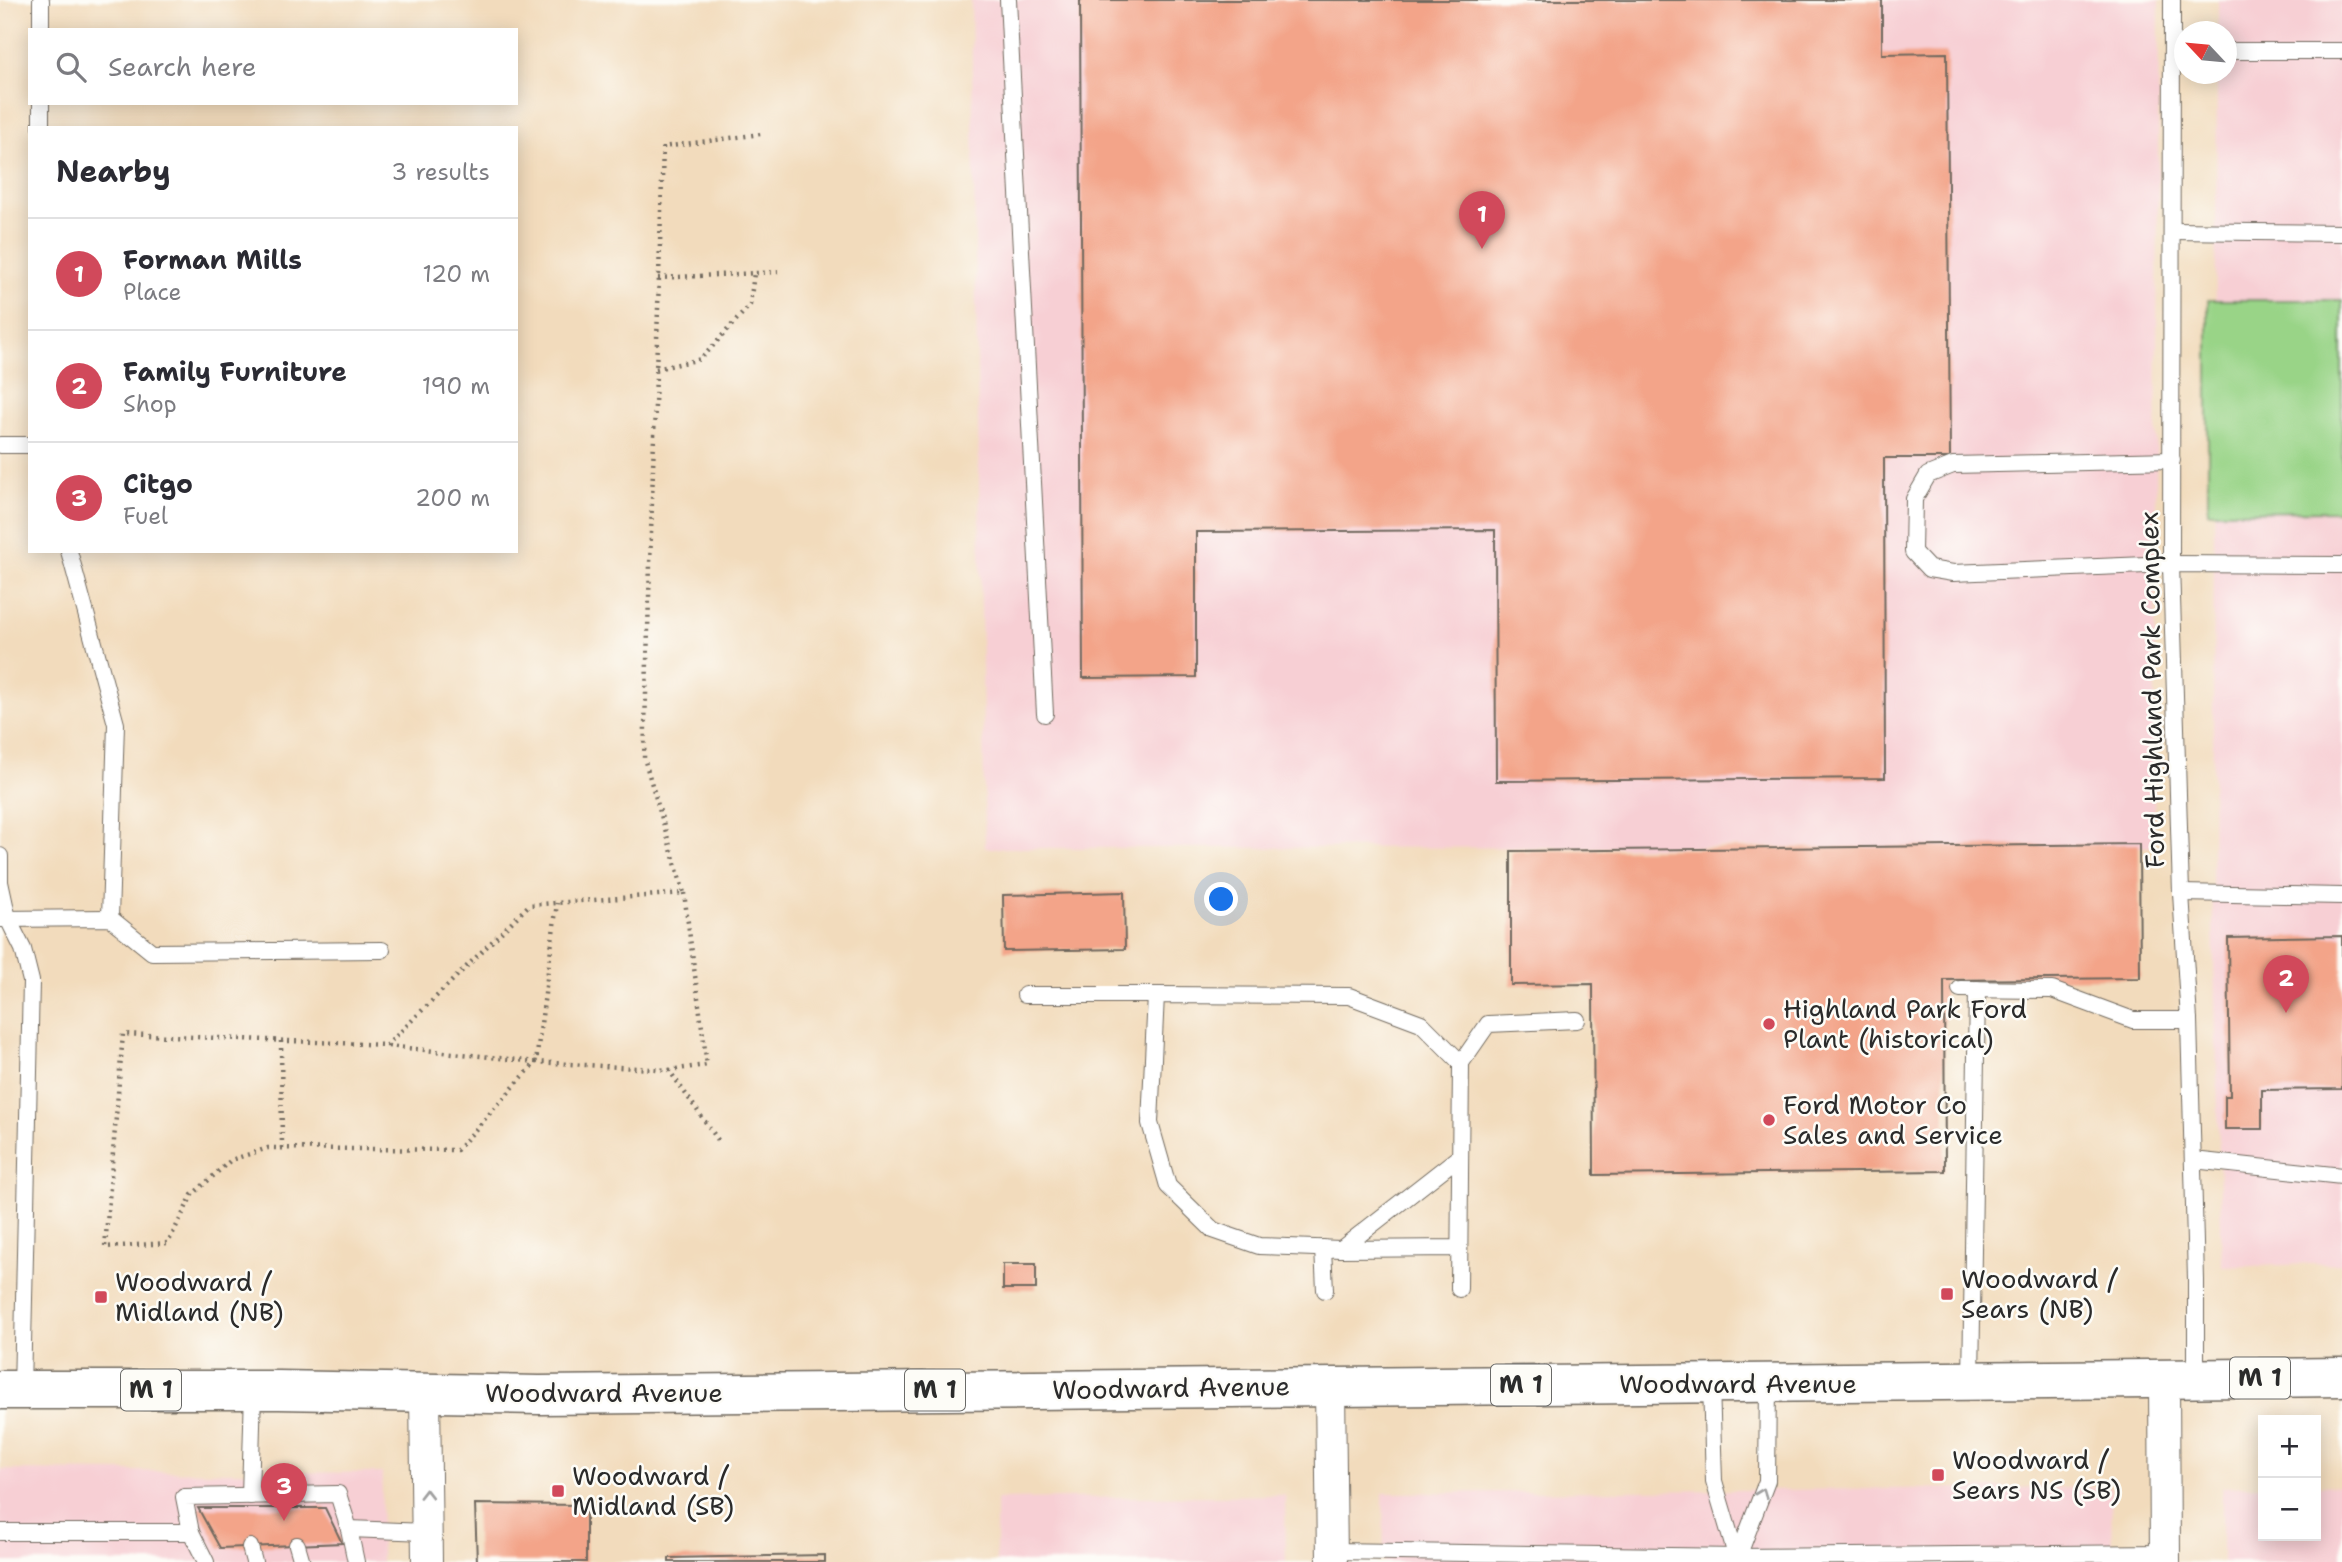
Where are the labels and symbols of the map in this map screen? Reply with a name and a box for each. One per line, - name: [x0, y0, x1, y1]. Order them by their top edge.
- north arrow: [2174, 21, 2237, 84]
- pin: 1: [1459, 191, 1505, 249]
- street label: Ford Highland Park Complex: [2131, 511, 2172, 869]
- your location: [1204, 882, 1238, 916]
- pin: 2: [2263, 955, 2309, 1013]
- place label: Highland Park Ford Plant (historical): [1783, 991, 2027, 1056]
- marker: Highland Park Ford Plant (historical): [1761, 1016, 1777, 1032]
- place label: Ford Motor Co Sales and Service: [1783, 1087, 2003, 1152]
- marker: Ford Motor Co Sales and Service: [1761, 1112, 1777, 1128]
- place label: Woodward / Sears (NB): [1961, 1261, 2118, 1326]
- place label: Woodward / Midland (NB): [115, 1264, 284, 1329]
- marker: Woodward / Sears (NB): [1939, 1286, 1955, 1302]
- marker: Woodward / Midland (NB): [93, 1289, 109, 1305]
- road number: M 1: [2230, 1358, 2290, 1398]
- road number: M 1: [1491, 1364, 1551, 1406]
- street label: Woodward Avenue: [1619, 1366, 1857, 1401]
- street label: Woodward Avenue: [1052, 1368, 1290, 1407]
- road number: M 1: [121, 1370, 181, 1410]
- road number: M 1: [905, 1370, 965, 1410]
- street label: Woodward Avenue: [485, 1375, 723, 1410]
- place label: Woodward / Sears NS (SB): [1952, 1442, 2121, 1507]
- place label: Woodward / Midland (SB): [572, 1458, 734, 1523]
- pin: 3: [261, 1463, 307, 1521]
- marker: Woodward / Sears NS (SB): [1930, 1467, 1946, 1483]
- marker: Woodward / Midland (SB): [550, 1483, 566, 1499]
- one-way arrow: [418, 1488, 434, 1499]
- one-way arrow: [1754, 1488, 1768, 1500]

